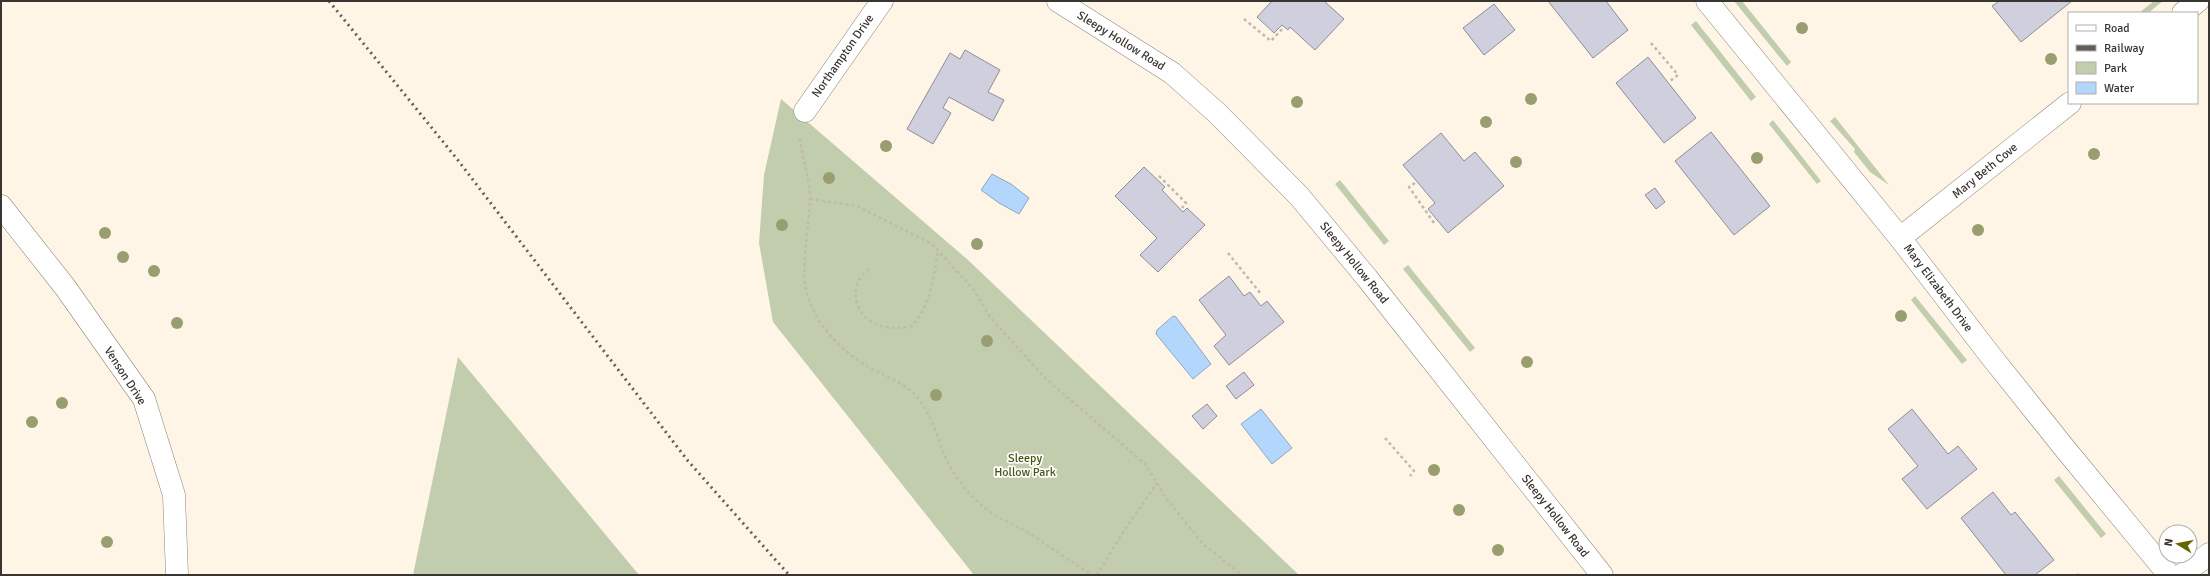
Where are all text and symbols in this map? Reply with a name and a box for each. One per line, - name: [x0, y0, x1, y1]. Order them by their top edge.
- street label: Sleepy Hollow Road: [1074, 8, 1168, 74]
- street label: Northampton Drive: [809, 11, 877, 101]
- legend: [2068, 12, 2198, 104]
- text: Road: [2104, 21, 2130, 36]
- text: Railway: [2104, 41, 2144, 56]
- text: Park: [2104, 61, 2127, 76]
- text: Water: [2104, 81, 2135, 96]
- street label: Mary Beth Cove: [1949, 140, 2021, 202]
- street label: Sleepy Hollow Road: [1316, 219, 1392, 307]
- street label: Mary Elizabeth Drive: [1900, 241, 1976, 335]
- street label: Venson Drive: [101, 344, 149, 408]
- park label: Sleepy Hollow Park: [994, 451, 1056, 480]
- street label: Sleepy Hollow Road: [1518, 472, 1592, 560]
- north arrow: [2158, 524, 2198, 564]
- text: N: [2162, 537, 2176, 547]

